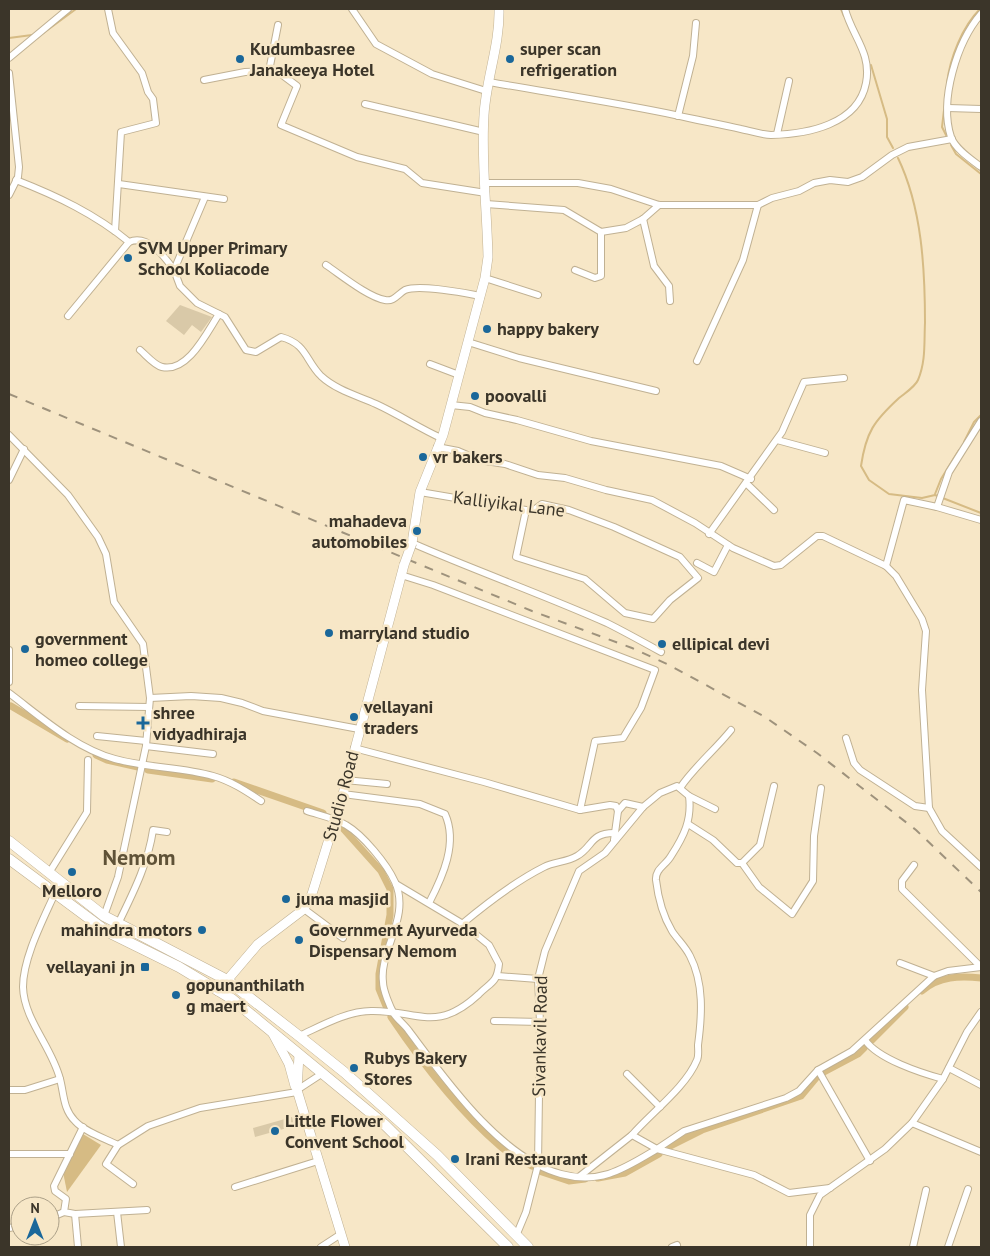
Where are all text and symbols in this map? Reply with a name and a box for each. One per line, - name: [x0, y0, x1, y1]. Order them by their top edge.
- place label: Kudumbasree Janakeeya Hotel: [249, 37, 375, 81]
- place label: super scan refrigeration: [520, 37, 617, 81]
- marker: Kudumbasree Janakeeya Hotel: [234, 53, 246, 65]
- marker: super scan refrigeration: [504, 53, 516, 65]
- place label: SVM Upper Primary School Koliacode: [138, 236, 288, 280]
- marker: SVM Upper Primary School Koliacode: [122, 252, 134, 264]
- place label: happy bakery: [497, 317, 599, 340]
- marker: happy bakery: [481, 323, 493, 335]
- place label: poovalli: [485, 384, 547, 407]
- marker: poovalli: [469, 390, 481, 402]
- place label: vr bakers: [432, 445, 503, 468]
- marker: vr bakers: [417, 451, 429, 463]
- street label: Kalliyikal Lane: [452, 485, 566, 522]
- place label: mahadeva automobiles: [312, 509, 407, 553]
- marker: mahadeva automobiles: [411, 525, 423, 537]
- place label: marryland studio: [339, 621, 470, 644]
- place label: government homeo college: [35, 627, 148, 671]
- marker: marryland studio: [323, 627, 335, 639]
- place label: ellipical devi: [672, 632, 770, 655]
- marker: ellipical devi: [656, 638, 668, 650]
- marker: government homeo college: [19, 643, 31, 655]
- place label: vellayani traders: [363, 695, 433, 739]
- place label: shree vidyadhiraja: [152, 701, 247, 745]
- marker: vellayani traders: [348, 711, 360, 723]
- marker: shree vidyadhiraja: [137, 717, 149, 729]
- street label: Studio Road: [317, 748, 364, 843]
- district label: Nemom: [103, 843, 175, 871]
- marker: Melloro: [66, 866, 78, 878]
- place label: Melloro: [42, 879, 102, 902]
- place label: juma masjid: [295, 887, 389, 910]
- marker: juma masjid: [280, 893, 292, 905]
- place label: mahindra motors: [61, 918, 192, 941]
- place label: Government Ayurveda Dispensary Nemom: [309, 918, 478, 962]
- marker: mahindra motors: [196, 924, 208, 936]
- marker: Government Ayurveda Dispensary Nemom: [293, 934, 305, 946]
- place label: vellayani jn: [46, 955, 135, 978]
- marker: vellayani jn: [139, 961, 151, 973]
- place label: gopunanthilath g maert: [186, 973, 305, 1017]
- street label: Sivankavil Road: [527, 975, 552, 1097]
- marker: gopunanthilath g maert: [170, 989, 182, 1001]
- place label: Rubys Bakery Stores: [364, 1046, 467, 1090]
- marker: Rubys Bakery Stores: [348, 1062, 360, 1074]
- place label: Little Flower Convent School: [285, 1109, 405, 1153]
- marker: Little Flower Convent School: [269, 1125, 281, 1137]
- place label: Irani Restaurant: [465, 1147, 588, 1170]
- marker: Irani Restaurant: [449, 1153, 461, 1165]
- north arrow: [10, 1196, 60, 1246]
- text: N: [30, 1199, 40, 1217]

